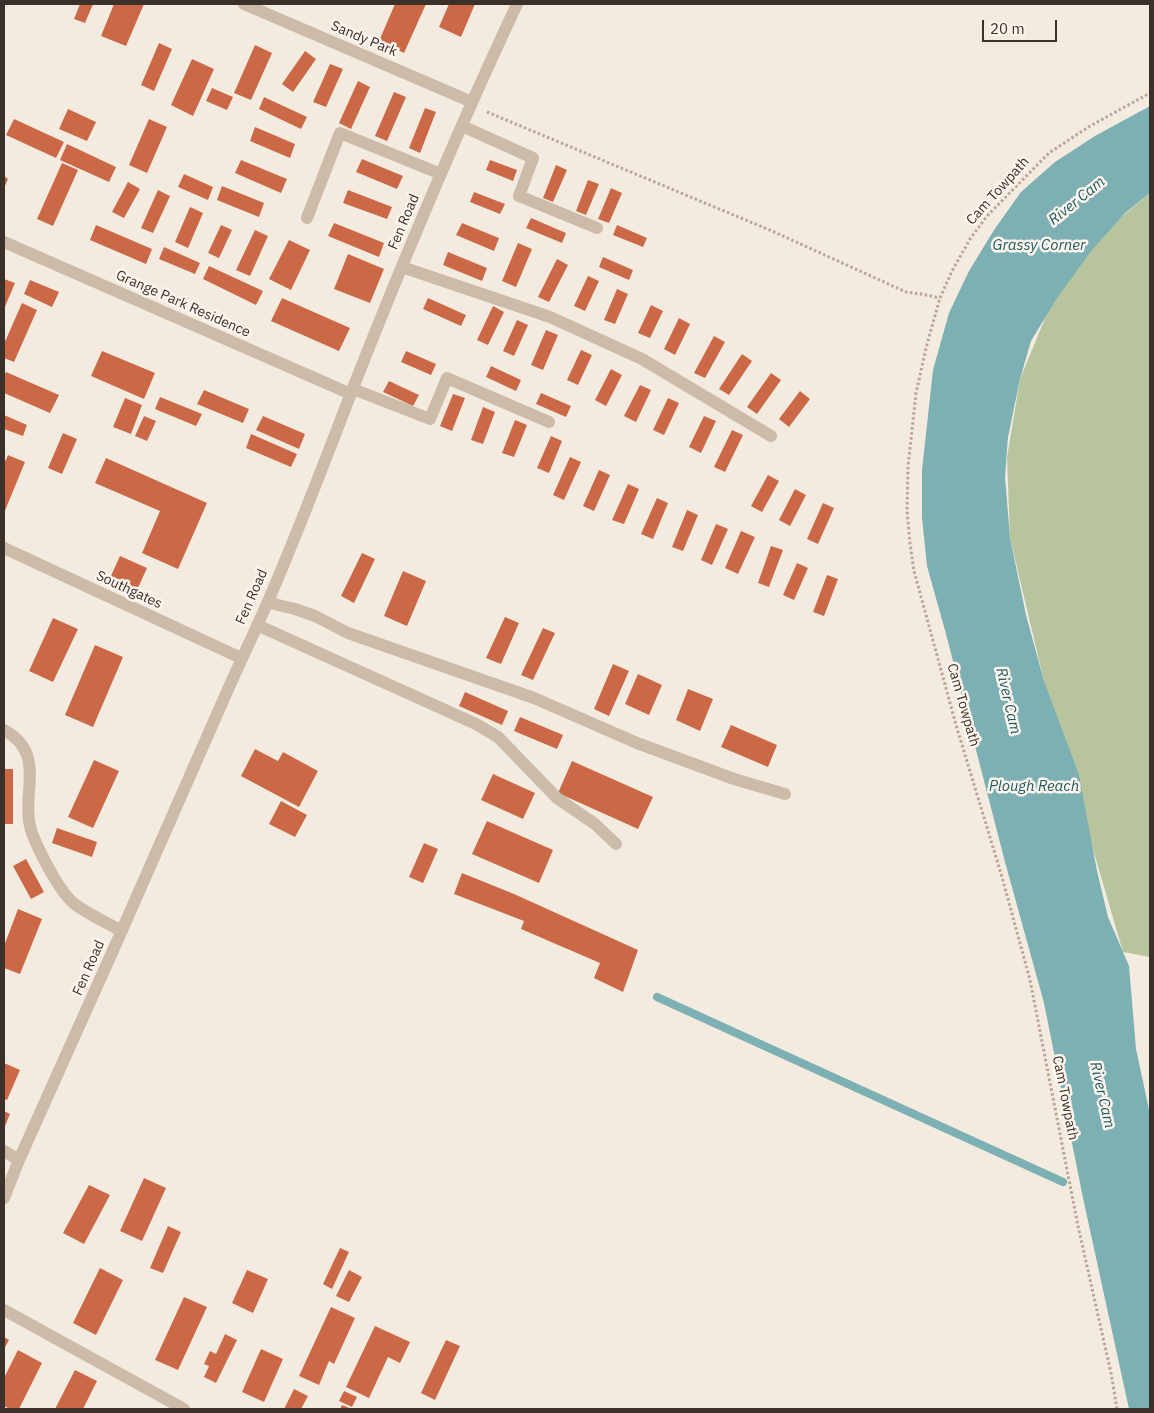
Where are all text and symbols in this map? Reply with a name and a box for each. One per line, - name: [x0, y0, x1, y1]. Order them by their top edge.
- scale bar: [984, 10, 1059, 42]
- street label: Sandy Park: [328, 18, 400, 60]
- text: 20 m: [990, 19, 1025, 38]
- street label: Cam Towpath: [963, 154, 1033, 228]
- water label: River Cam: [1045, 173, 1109, 229]
- street label: Fen Road: [385, 192, 423, 252]
- water label: Grassy Corner: [993, 237, 1085, 255]
- street label: Grange Park Residence: [113, 267, 253, 341]
- street label: Southgates: [93, 567, 165, 613]
- street label: Fen Road: [232, 567, 272, 627]
- street label: Cam Towpath: [943, 661, 983, 749]
- water label: River Cam: [992, 666, 1024, 736]
- water label: Plough Reach: [989, 778, 1079, 796]
- street label: Fen Road: [69, 938, 109, 998]
- street label: Cam Towpath: [1049, 1054, 1081, 1142]
- water label: River Cam: [1086, 1060, 1118, 1130]

